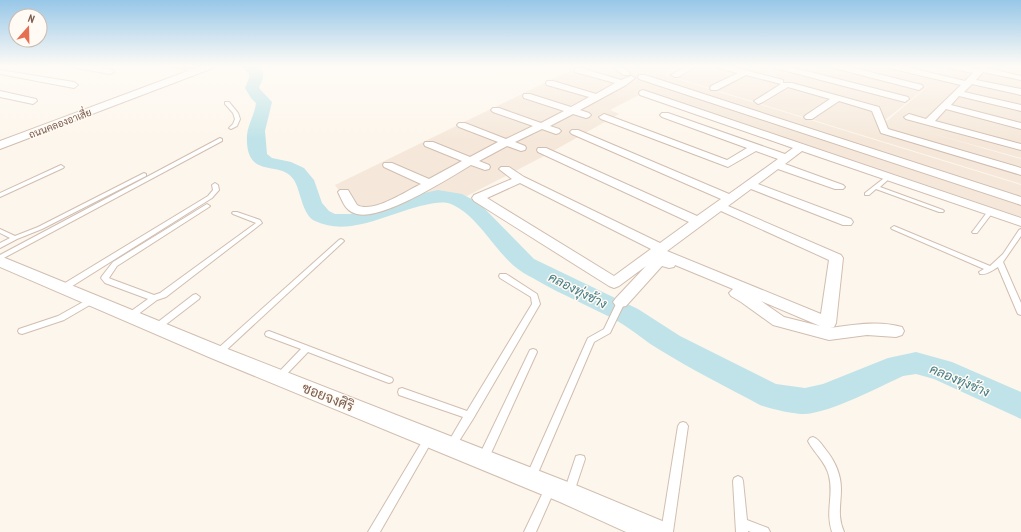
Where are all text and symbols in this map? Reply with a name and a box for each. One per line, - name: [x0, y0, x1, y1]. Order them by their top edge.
- north arrow: [8, 8, 48, 48]
- text: N: [26, 11, 37, 26]
- street label: ถนนคลองอาเสี่ย: [26, 104, 93, 141]
- water label: คลองทุ่งช้าง: [545, 268, 610, 313]
- water label: คลองทุ่งช้าง: [927, 360, 992, 402]
- street label: ซอยจงศิริ: [300, 379, 357, 416]

